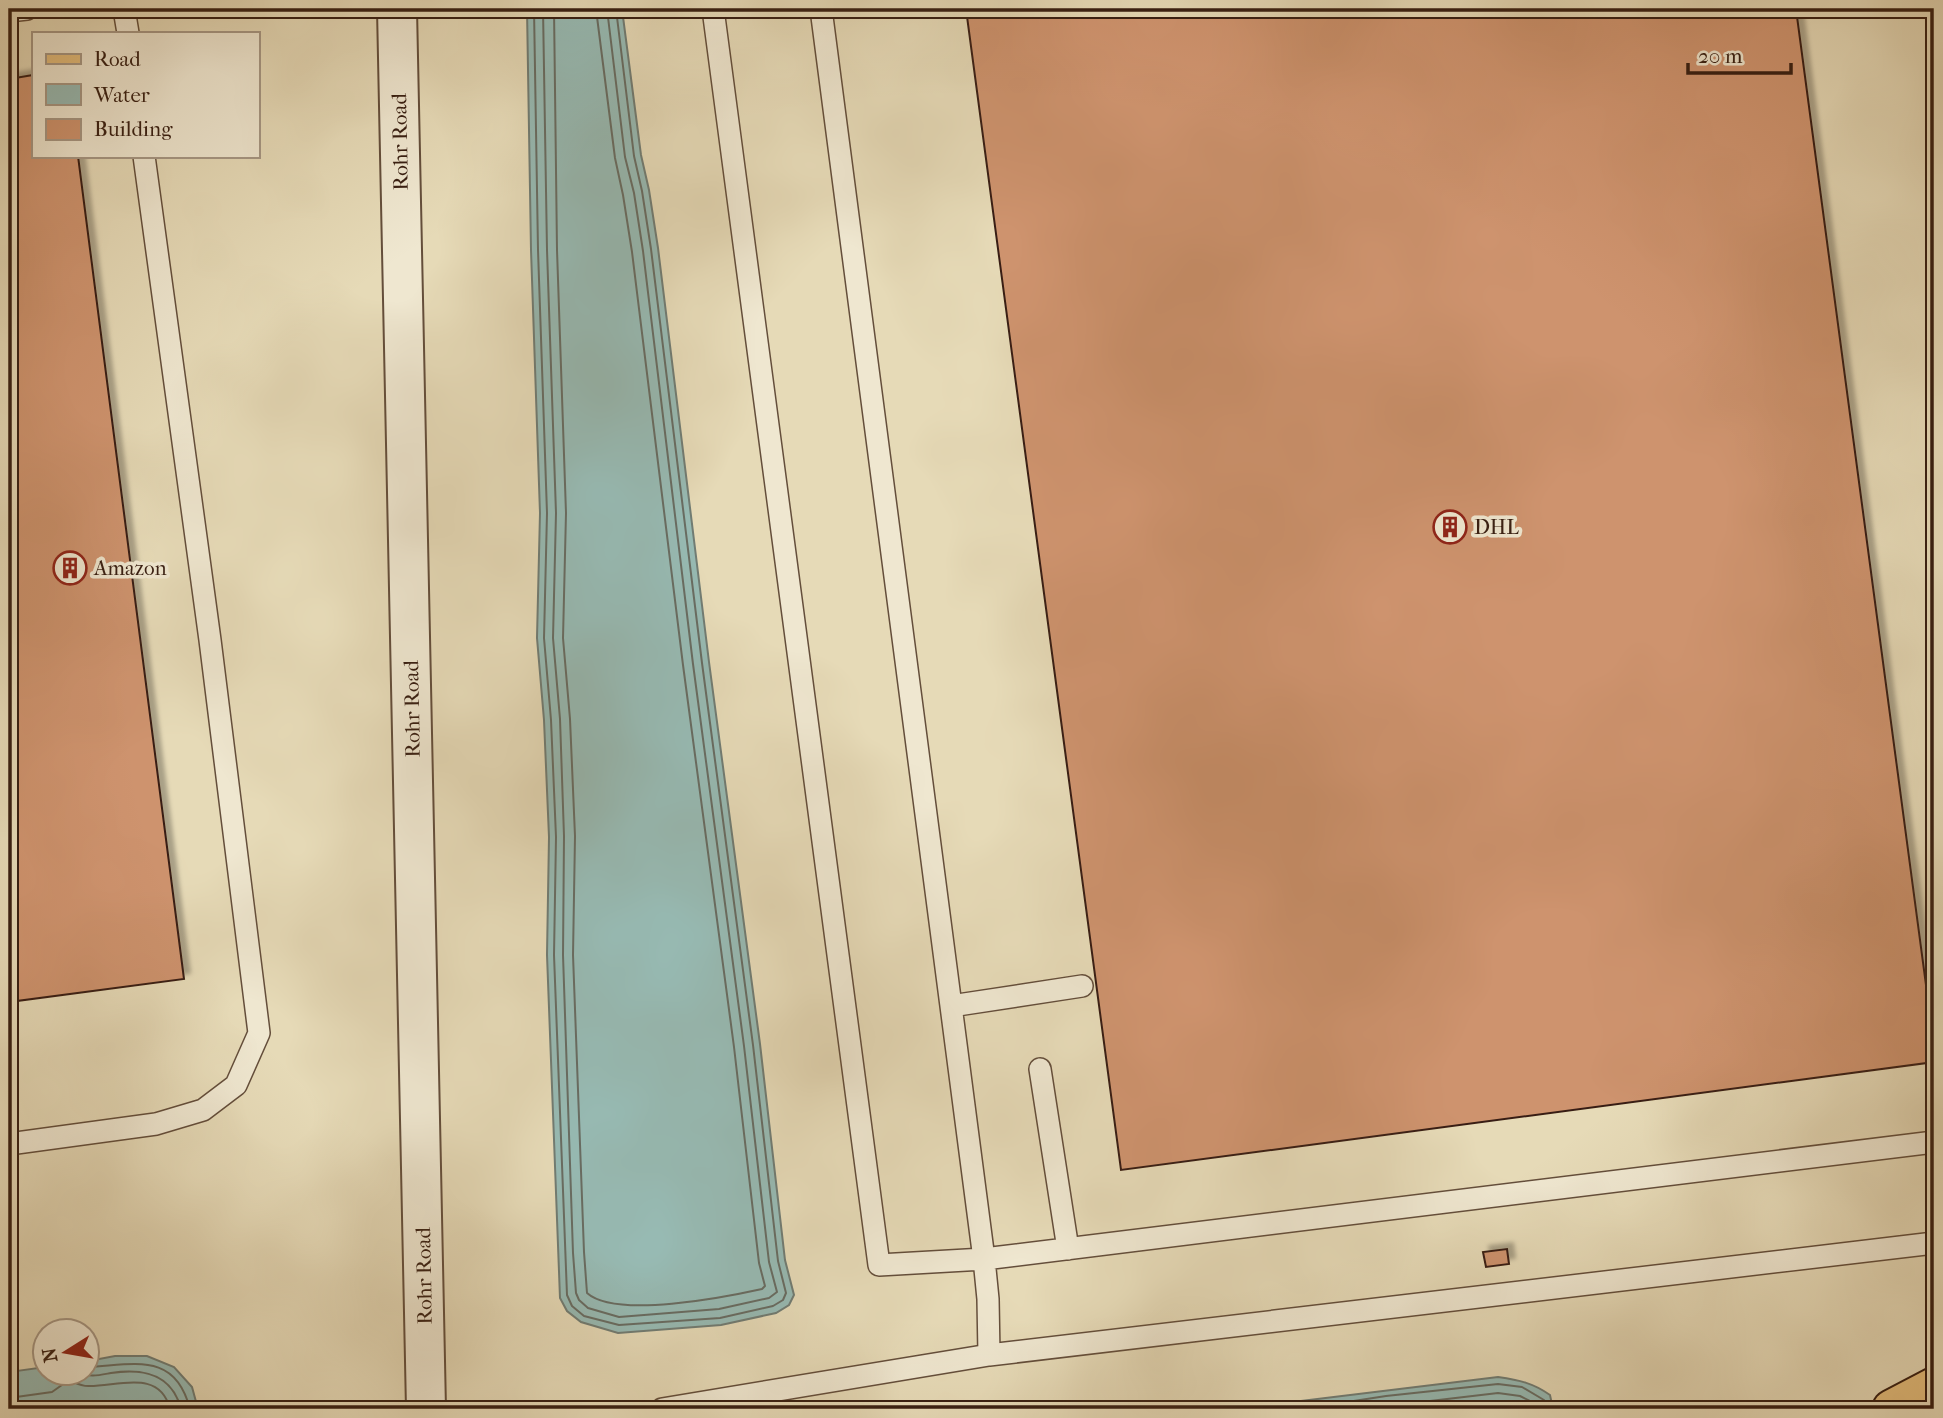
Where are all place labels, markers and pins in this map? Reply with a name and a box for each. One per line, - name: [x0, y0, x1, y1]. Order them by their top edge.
- building icon: DHL: [1431, 508, 1469, 546]
- place label: DHL: [1474, 515, 1519, 539]
- building icon: Amazon: [51, 549, 89, 587]
- place label: Amazon: [93, 556, 167, 580]

